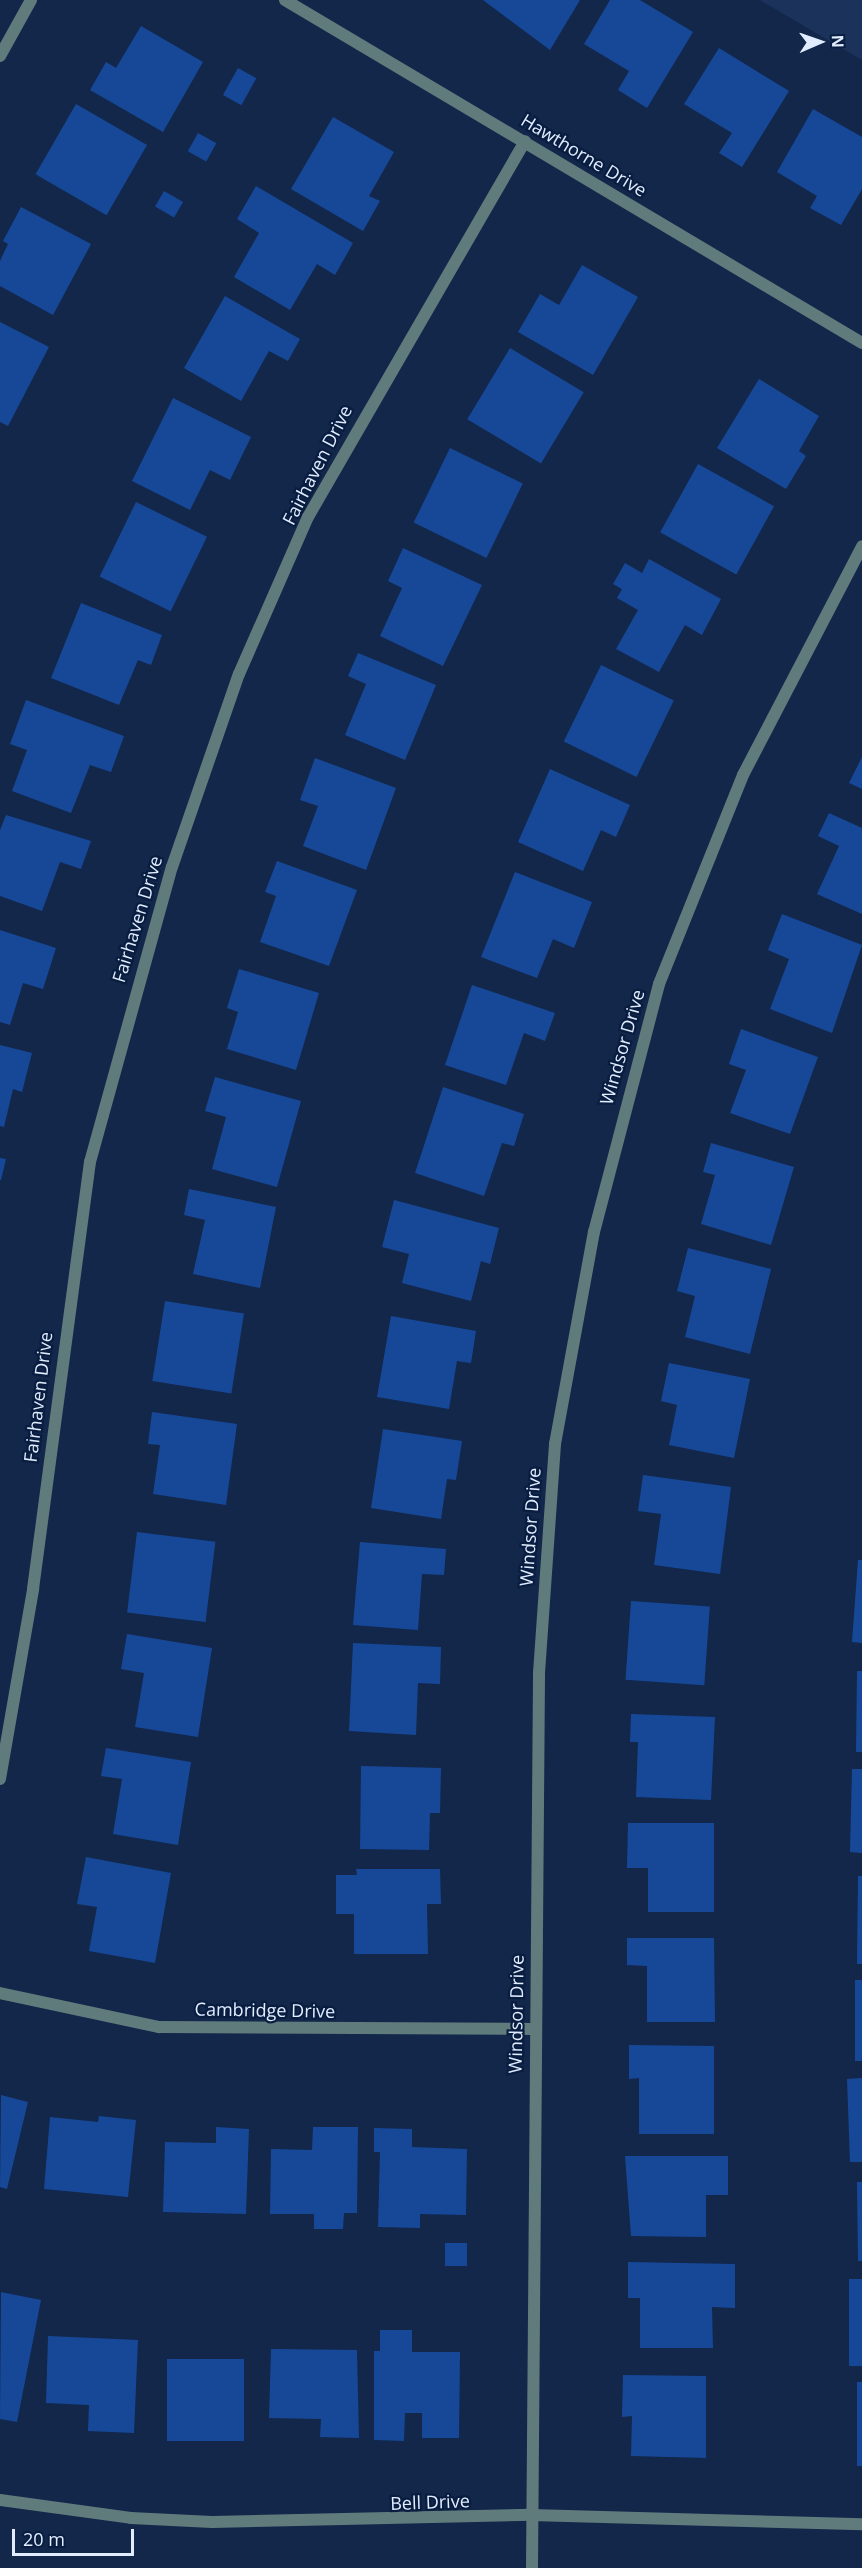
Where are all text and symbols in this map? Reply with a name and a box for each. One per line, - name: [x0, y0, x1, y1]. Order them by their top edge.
- north arrow: [790, 12, 850, 72]
- text: N: [827, 34, 849, 48]
- street label: Hawthorne Drive: [517, 109, 651, 201]
- street label: Fairhaven Drive: [278, 402, 356, 528]
- street label: Fairhaven Drive: [108, 853, 166, 985]
- street label: Windsor Drive: [595, 987, 649, 1107]
- street label: Fairhaven Drive: [19, 1331, 57, 1463]
- street label: Windsor Drive: [515, 1467, 545, 1587]
- street label: Windsor Drive: [504, 1954, 528, 2074]
- street label: Cambridge Drive: [195, 1998, 335, 2022]
- street label: Bell Drive: [390, 2490, 470, 2514]
- scale bar: [15, 2517, 136, 2555]
- text: 20 m: [23, 2527, 65, 2551]

